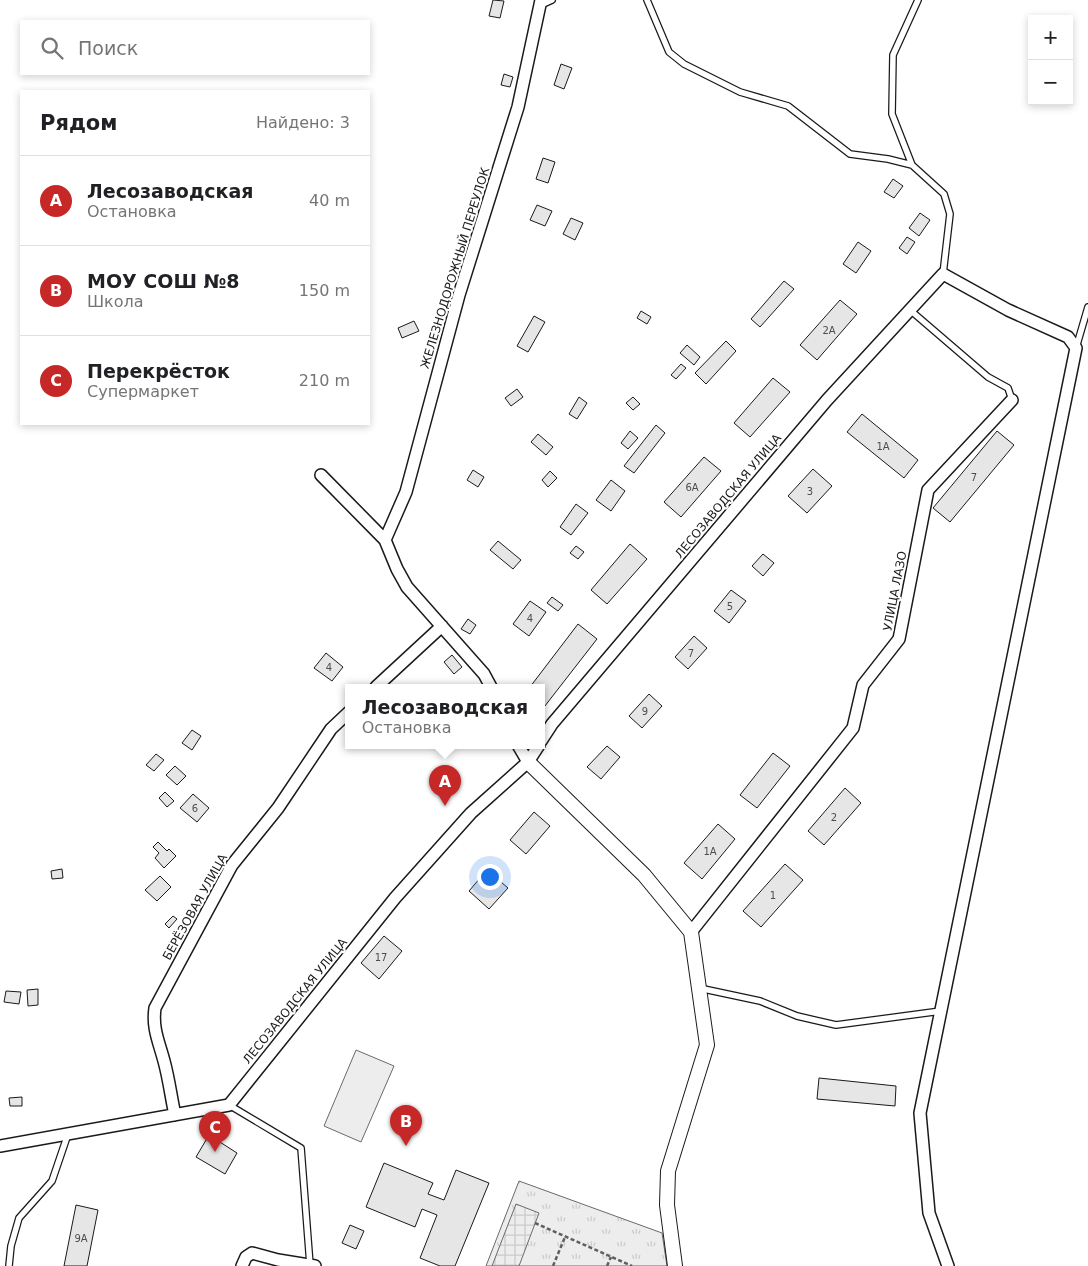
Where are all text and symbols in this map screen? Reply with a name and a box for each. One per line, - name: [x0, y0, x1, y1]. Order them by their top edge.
- map controls: [1028, 15, 1073, 105]
- button: +: [1028, 15, 1073, 60]
- search box: [20, 20, 370, 75]
- icon: search: [38, 34, 66, 62]
- text: Поиск: [78, 37, 138, 59]
- button: −: [1028, 60, 1073, 105]
- text: Рядом: [40, 111, 117, 135]
- text: Найдено: 3: [256, 113, 350, 132]
- street label: ЖЕЛЕЗНОДОРОЖНЫЙ ПЕРЕУЛОК: [417, 165, 493, 370]
- text: Лесозаводская: [87, 180, 253, 202]
- text: A: [50, 191, 62, 210]
- text: 40 m: [309, 191, 350, 210]
- text: Остановка: [87, 202, 177, 221]
- text: МОУ СОШ №8: [87, 270, 240, 292]
- text: B: [50, 281, 62, 300]
- text: 150 m: [299, 281, 350, 300]
- text: Школа: [87, 292, 144, 311]
- house number: 2А: [822, 325, 836, 336]
- text: Перекрёсток: [87, 360, 230, 382]
- text: C: [50, 371, 62, 390]
- text: 210 m: [299, 371, 350, 390]
- text: Супермаркет: [87, 382, 199, 401]
- street label: ЛЕСОЗАВОДСКАЯ УЛИЦА: [672, 431, 784, 561]
- house number: 1А: [876, 441, 890, 452]
- house number: 7: [971, 472, 977, 483]
- house number: 6А: [685, 482, 699, 493]
- house number: 3: [807, 486, 813, 497]
- street label: УЛИЦА ЛАЗО: [880, 550, 910, 632]
- house number: 5: [727, 601, 733, 612]
- house number: 4: [527, 613, 533, 624]
- house number: 7: [688, 648, 694, 659]
- house number: 4: [326, 662, 332, 673]
- popup: [345, 684, 545, 749]
- text: Лесозаводская: [362, 696, 528, 718]
- house number: 9: [642, 706, 648, 717]
- text: Остановка: [362, 718, 451, 737]
- pin: A: [429, 765, 461, 806]
- house number: 6: [192, 803, 198, 814]
- house number: 2: [831, 812, 837, 823]
- house number: 1А: [703, 846, 717, 857]
- street label: БЕРЁЗОВАЯ УЛИЦА: [159, 850, 230, 963]
- your location: [477, 864, 503, 890]
- house number: 1: [770, 890, 776, 901]
- street label: ЛЕСОЗАВОДСКАЯ УЛИЦА: [240, 935, 350, 1067]
- house number: 17: [375, 952, 387, 963]
- pin: B: [390, 1105, 422, 1146]
- pin: C: [199, 1111, 231, 1152]
- house number: 9А: [74, 1233, 88, 1244]

